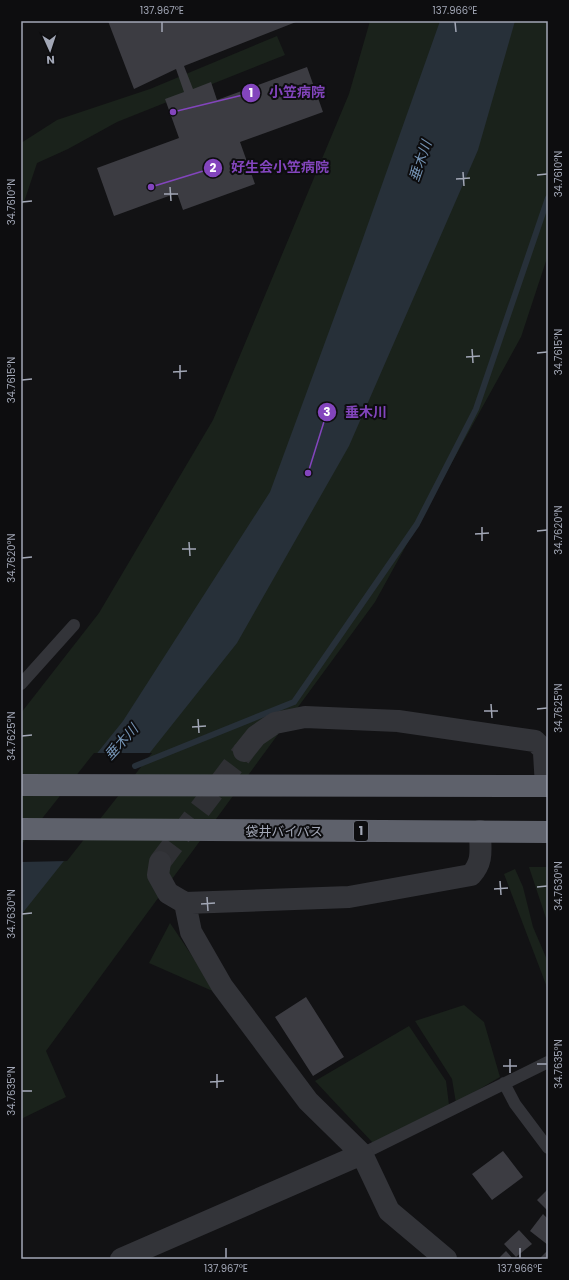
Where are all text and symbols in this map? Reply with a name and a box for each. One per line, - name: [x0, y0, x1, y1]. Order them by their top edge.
- text: 137.967°E: [140, 3, 184, 18]
- text: 137.966°E: [433, 3, 477, 18]
- north arrow: [30, 30, 70, 70]
- text: N: [46, 52, 55, 68]
- callout: 小笠病院: [241, 80, 333, 106]
- text: 小笠病院: [269, 82, 325, 102]
- text: 1: [249, 84, 253, 101]
- water label: 垂木川: [404, 136, 437, 184]
- text: 34.7610°N: [551, 151, 566, 197]
- callout: 好生会小笠病院: [203, 155, 337, 181]
- text: 好生会小笠病院: [231, 157, 329, 177]
- text: 2: [210, 159, 217, 176]
- text: 34.7610°N: [4, 179, 19, 225]
- text: 34.7615°N: [551, 329, 566, 375]
- text: 34.7615°N: [4, 357, 19, 403]
- callout: 垂木川: [317, 399, 395, 425]
- text: 垂木川: [345, 402, 387, 422]
- text: 3: [323, 403, 331, 420]
- text: 34.7620°N: [551, 505, 566, 555]
- text: 34.7620°N: [4, 533, 19, 583]
- text: 34.7625°N: [551, 683, 566, 733]
- text: 34.7625°N: [4, 711, 19, 761]
- water label: 垂木川: [100, 718, 144, 764]
- road number: 1: [354, 821, 368, 841]
- street label: 袋井バイパス: [245, 822, 323, 841]
- text: 34.7630°N: [551, 861, 566, 911]
- text: 34.7630°N: [4, 889, 19, 939]
- text: 34.7635°N: [551, 1039, 566, 1089]
- text: 34.7635°N: [4, 1066, 19, 1116]
- text: 137.967°E: [204, 1261, 248, 1276]
- text: 137.966°E: [498, 1261, 542, 1276]

